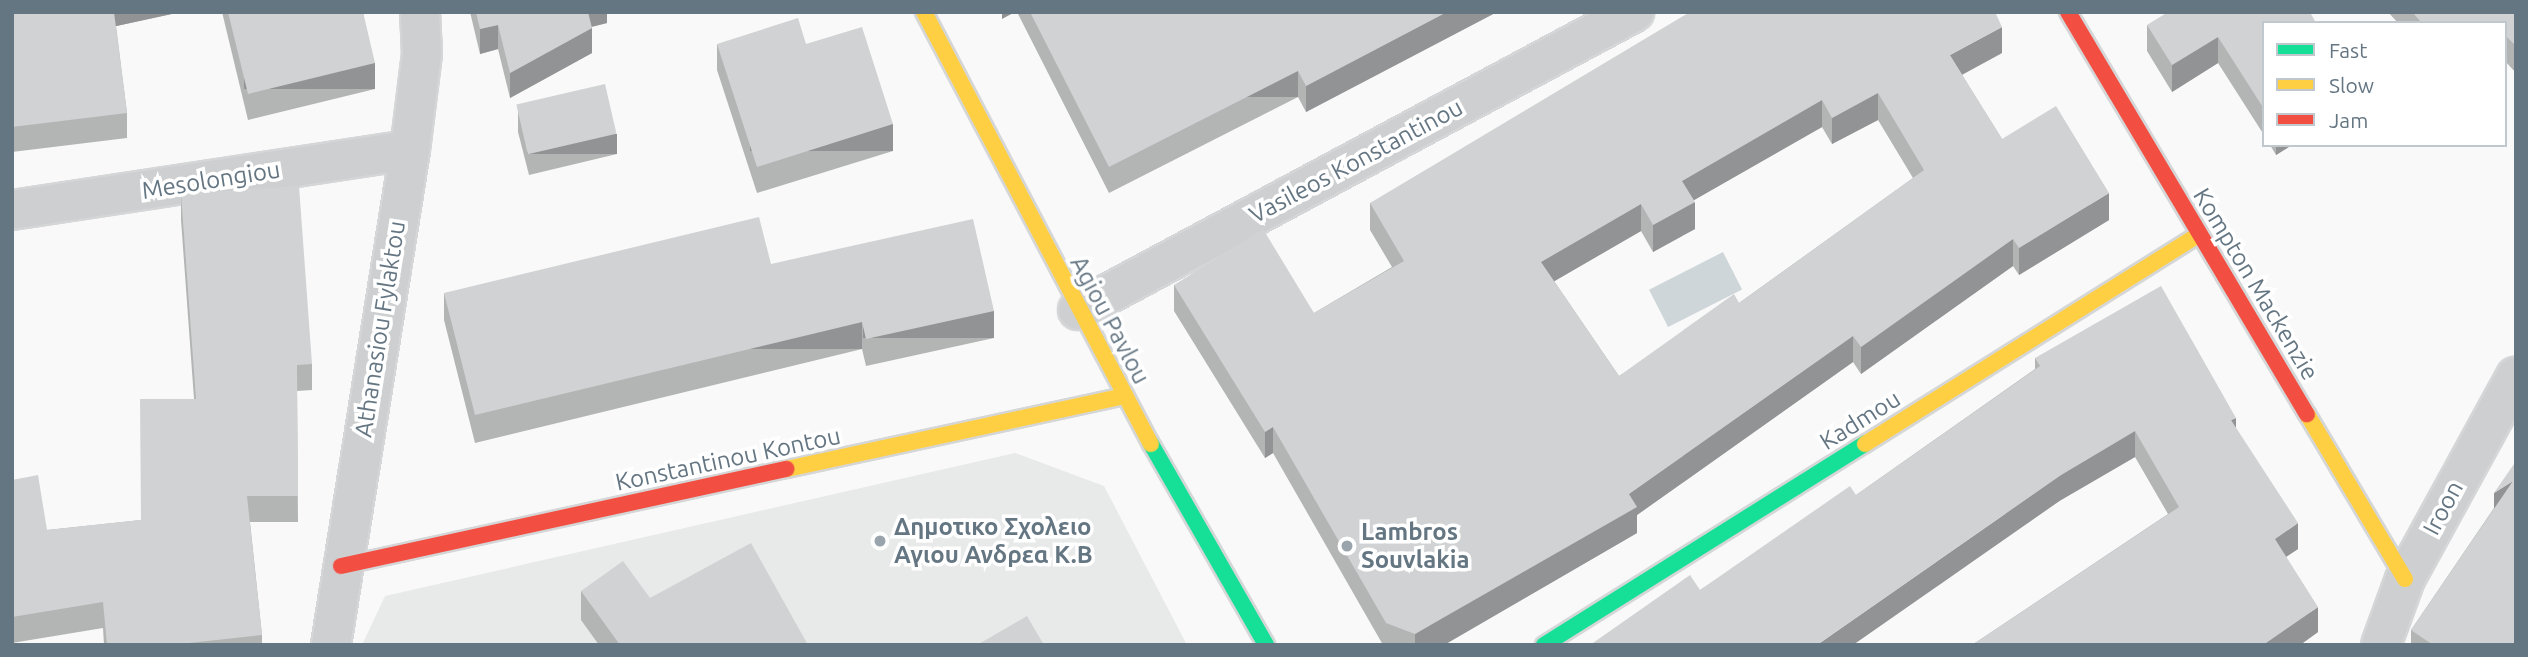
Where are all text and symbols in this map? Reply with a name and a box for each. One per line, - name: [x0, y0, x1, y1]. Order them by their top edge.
- legend: [2262, 21, 2507, 147]
- text: Fast: [2329, 38, 2367, 62]
- text: Slow: [2329, 73, 2374, 97]
- street label: Vasileos Konstantinou: [1244, 93, 1468, 229]
- text: Jam: [2329, 108, 2368, 132]
- street label: Mesolongiou: [140, 155, 282, 205]
- street label: Kompton Mackenzie: [2187, 183, 2325, 385]
- street label: Athanasiou Fylaktou: [349, 219, 411, 439]
- street label: Agiou Pavlou: [1064, 251, 1156, 389]
- street label: Kadmou: [1814, 384, 1906, 456]
- street label: Konstantinou Kontou: [613, 421, 843, 497]
- street label: Iroon: [2417, 476, 2469, 540]
- place label: Δημοτικο Σχολειο Αγιου Ανδρεα Κ.Β: [894, 513, 1093, 569]
- place label: Lambros Souvlakia: [1361, 518, 1469, 574]
- marker: Δημοτικο Σχολειο Αγιου Ανδρεα Κ.Β: [872, 533, 888, 549]
- marker: Lambros Souvlakia: [1339, 538, 1355, 554]

